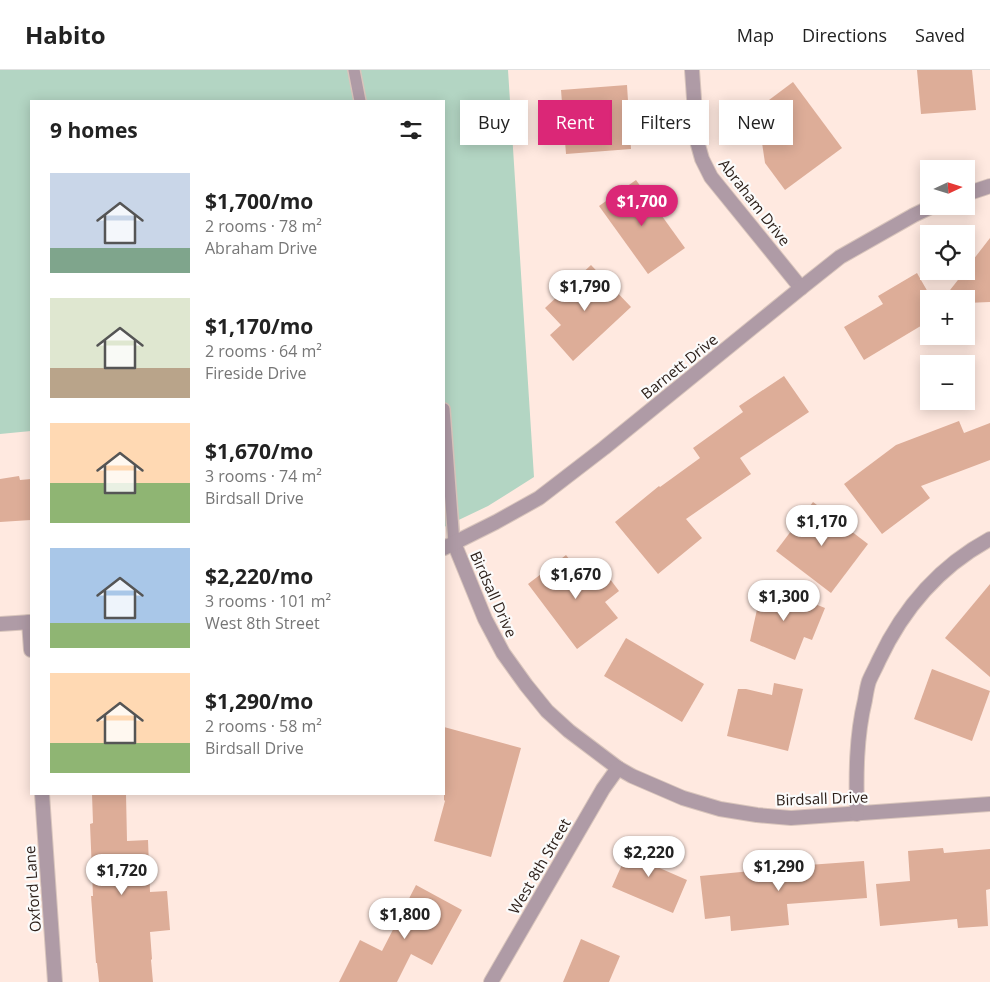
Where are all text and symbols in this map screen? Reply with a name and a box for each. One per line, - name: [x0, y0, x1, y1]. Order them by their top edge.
- text: Habito: [25, 18, 106, 51]
- text: Map: [737, 23, 774, 47]
- text: Directions: [802, 23, 887, 47]
- text: Saved: [915, 23, 965, 47]
- chip: Buy: [460, 100, 528, 145]
- chip: Rent: [538, 100, 612, 145]
- chip: Filters: [622, 100, 709, 145]
- chip: New: [719, 100, 793, 145]
- text: 9 homes: [50, 116, 138, 144]
- icon: filters: [397, 116, 425, 144]
- street label: Abraham Drive: [715, 154, 795, 250]
- north arrow: [920, 160, 975, 215]
- map controls: [920, 160, 975, 410]
- pin: $1,700: [601, 184, 683, 227]
- text: $1,700/mo: [205, 187, 313, 215]
- text: $1,700: [617, 190, 667, 212]
- icon: home: [90, 193, 150, 253]
- text: 2 rooms · 78 m²: [205, 215, 322, 237]
- button: locate: [920, 225, 975, 280]
- text: Abraham Drive: [205, 237, 317, 259]
- pin: $1,790: [544, 270, 626, 312]
- text: $1,790: [560, 275, 610, 297]
- button: +: [920, 290, 975, 345]
- text: $1,170/mo: [205, 312, 313, 340]
- icon: home: [90, 318, 150, 378]
- street label: Barnett Drive: [637, 329, 721, 403]
- text: 2 rooms · 64 m²: [205, 340, 322, 362]
- button: −: [920, 355, 975, 410]
- text: Fireside Drive: [205, 362, 307, 384]
- text: $1,670/mo: [205, 437, 313, 465]
- icon: home: [90, 443, 150, 503]
- text: 3 rooms · 74 m²: [205, 465, 322, 487]
- text: Birdsall Drive: [205, 487, 304, 509]
- pin: $1,170: [781, 504, 863, 547]
- text: $1,170: [797, 510, 847, 532]
- street label: Birdsall Drive: [466, 548, 522, 640]
- pin: $1,670: [535, 558, 617, 600]
- text: $2,220/mo: [205, 562, 313, 590]
- text: $1,670: [551, 563, 601, 585]
- icon: home: [90, 568, 150, 628]
- pin: $1,300: [743, 580, 825, 622]
- text: $1,300: [759, 585, 809, 607]
- text: 3 rooms · 101 m²: [205, 590, 331, 612]
- text: West 8th Street: [205, 612, 320, 634]
- text: $1,290/mo: [205, 687, 313, 715]
- icon: home: [90, 693, 150, 753]
- text: 2 rooms · 58 m²: [205, 715, 322, 737]
- text: Birdsall Drive: [205, 737, 304, 759]
- street label: Birdsall Drive: [775, 786, 869, 810]
- street label: West 8th Street: [503, 814, 575, 918]
- pin: $2,220: [608, 836, 690, 878]
- text: $2,220: [624, 841, 674, 863]
- street label: Oxford Lane: [19, 845, 45, 933]
- pin: $1,290: [738, 850, 820, 892]
- pin: $1,720: [81, 854, 163, 896]
- text: $1,290: [754, 855, 804, 877]
- text: $1,720: [97, 859, 147, 881]
- pin: $1,800: [364, 898, 446, 940]
- text: $1,800: [380, 903, 430, 925]

